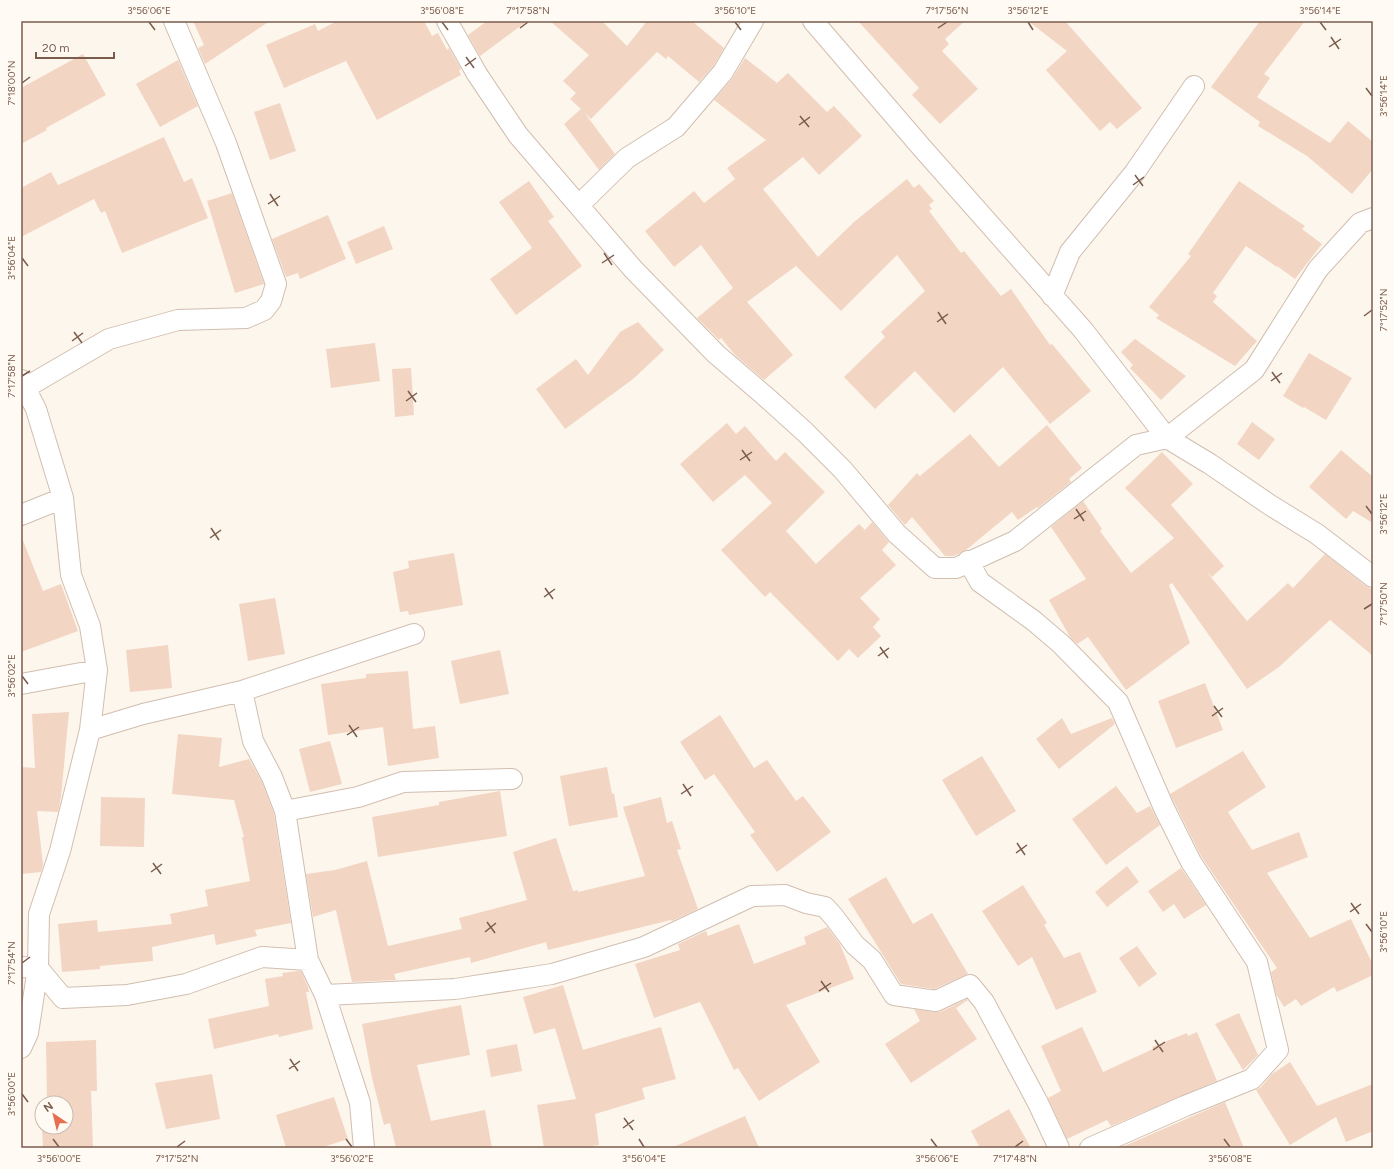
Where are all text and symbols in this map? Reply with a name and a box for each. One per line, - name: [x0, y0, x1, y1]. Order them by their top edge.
- text: 3°56'06"E: [127, 4, 171, 17]
- text: 3°56'08"E: [420, 4, 464, 17]
- text: 7°17'58"N: [506, 4, 550, 17]
- text: 3°56'10"E: [714, 4, 756, 17]
- text: 7°17'56"N: [926, 4, 968, 17]
- text: 3°56'12"E: [1007, 4, 1049, 17]
- text: 3°56'14"E: [1299, 4, 1341, 17]
- scale bar: [36, 34, 114, 60]
- text: 20 m: [42, 41, 70, 55]
- text: 7°18'00"N: [5, 60, 18, 106]
- text: 3°56'14"E: [1377, 75, 1390, 117]
- text: 3°56'04"E: [5, 236, 18, 280]
- text: 7°17'52"N: [1377, 289, 1390, 331]
- text: 7°17'58"N: [5, 354, 18, 398]
- text: 3°56'12"E: [1377, 493, 1390, 535]
- text: 7°17'50"N: [1377, 582, 1390, 626]
- text: 3°56'02"E: [5, 654, 18, 698]
- text: 3°56'10"E: [1377, 911, 1390, 953]
- text: 7°17'54"N: [5, 941, 18, 985]
- text: 3°56'00"E: [5, 1072, 18, 1116]
- north arrow: [34, 1095, 74, 1135]
- text: N: [41, 1099, 56, 1115]
- text: 3°56'00"E: [37, 1152, 81, 1165]
- text: 7°17'52"N: [156, 1152, 198, 1165]
- text: 3°56'02"E: [330, 1152, 374, 1165]
- text: 3°56'04"E: [622, 1152, 666, 1165]
- text: 3°56'06"E: [915, 1152, 959, 1165]
- text: 7°17'48"N: [993, 1152, 1037, 1165]
- text: 3°56'08"E: [1208, 1152, 1252, 1165]

